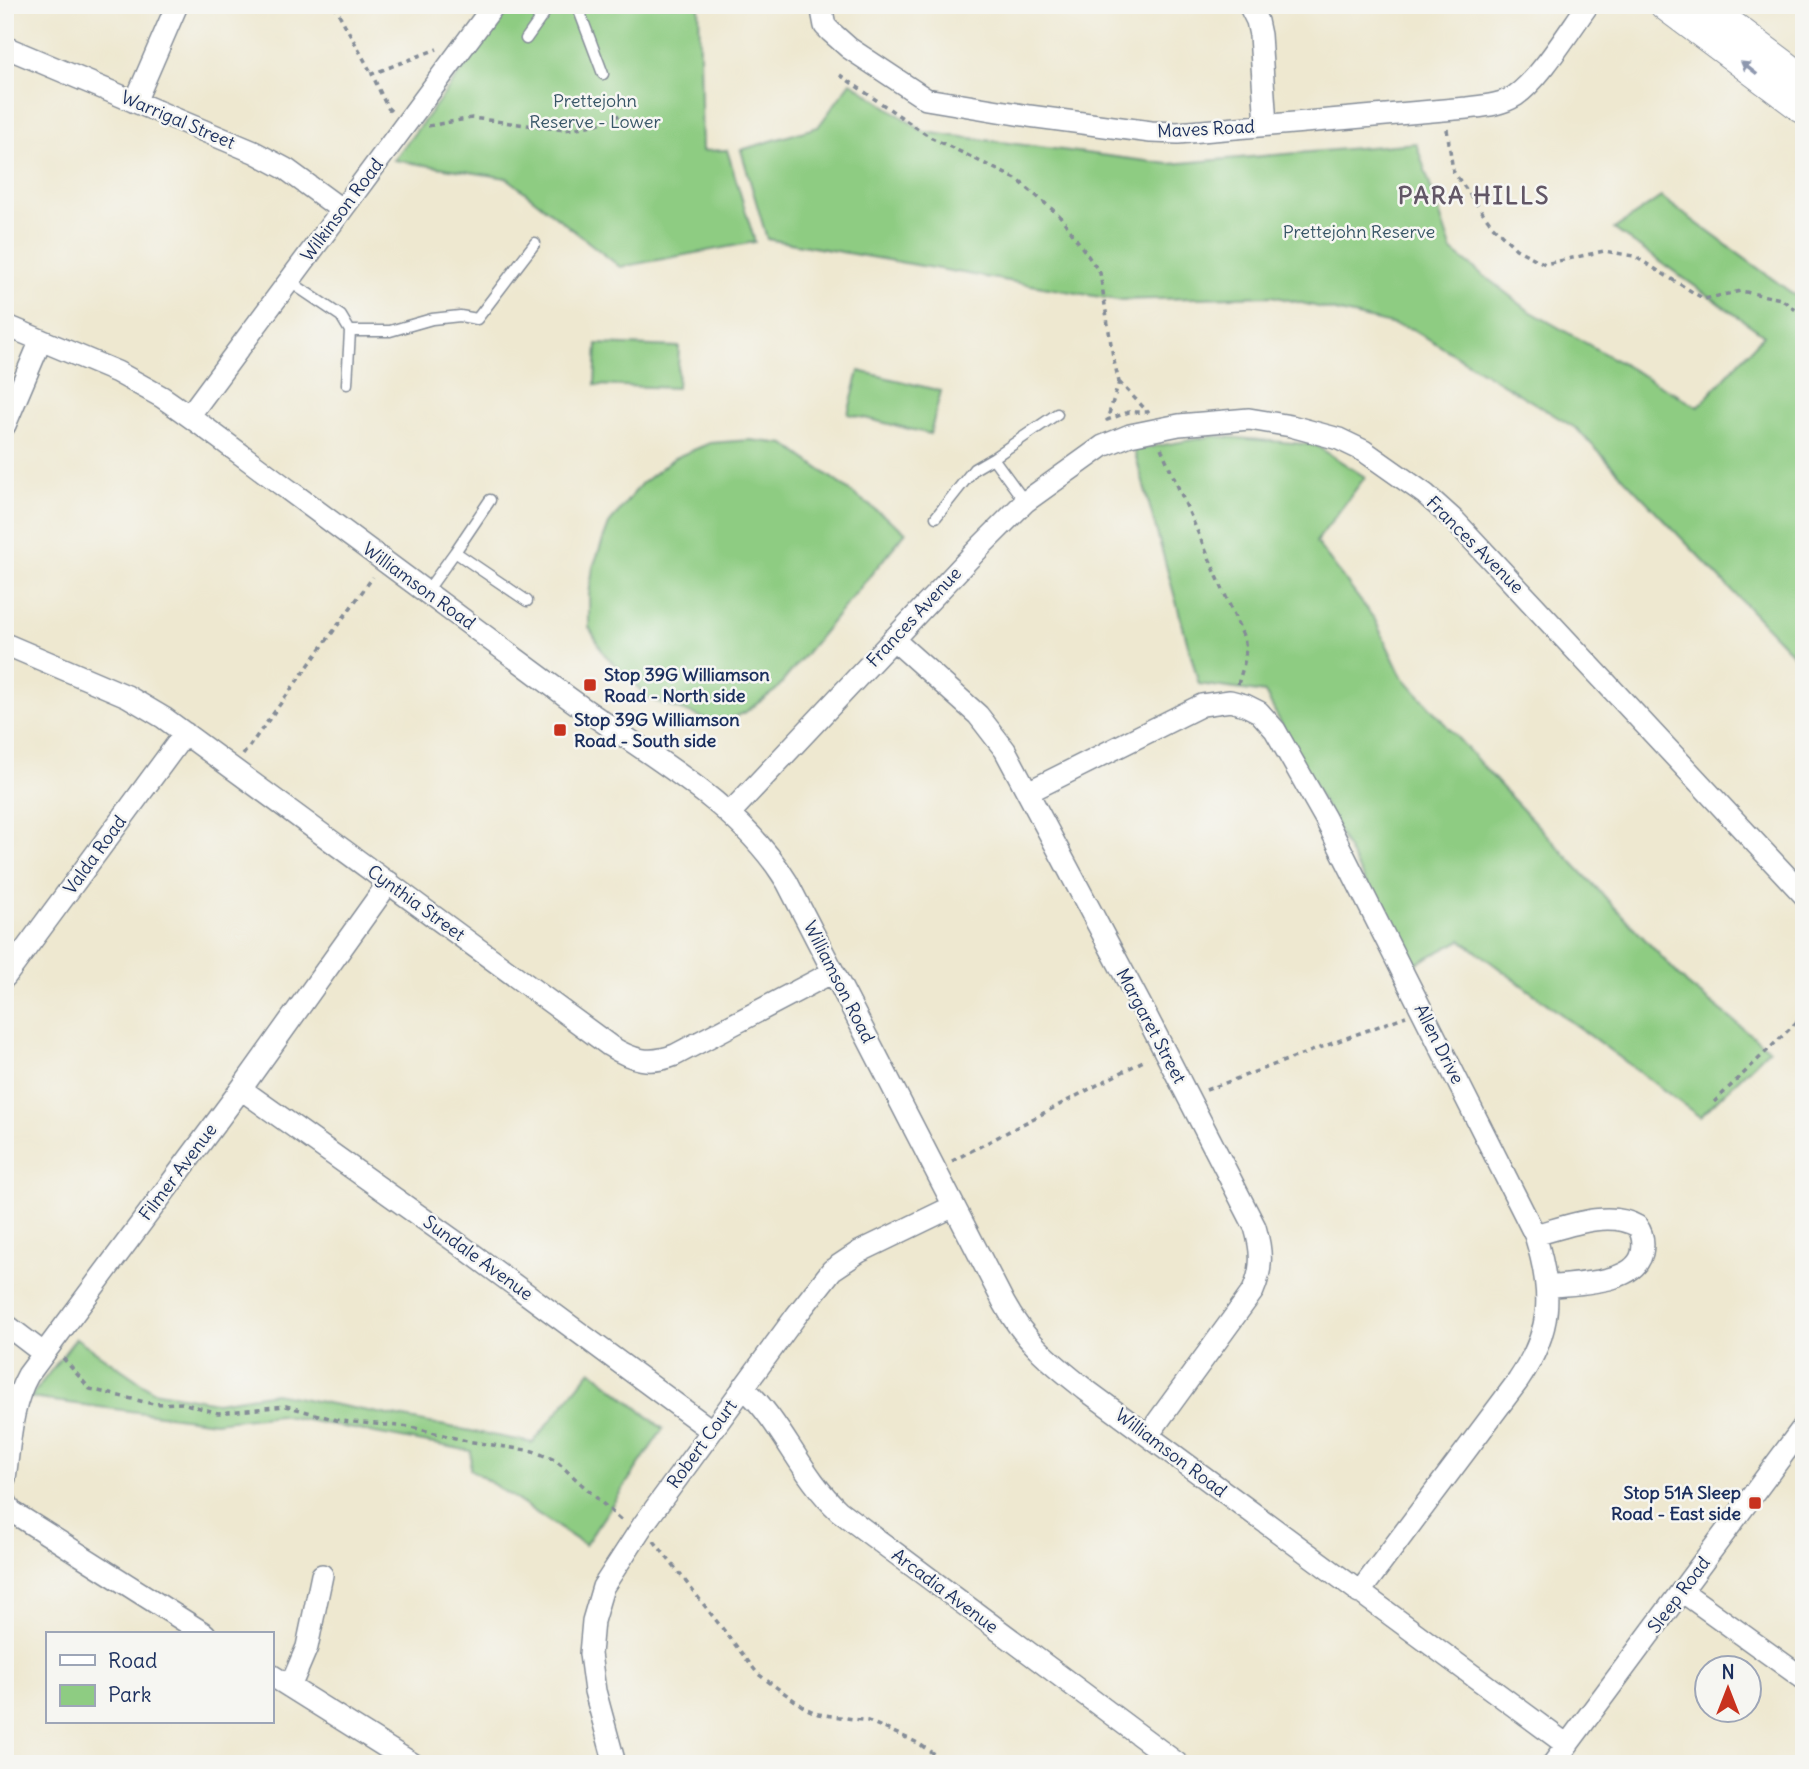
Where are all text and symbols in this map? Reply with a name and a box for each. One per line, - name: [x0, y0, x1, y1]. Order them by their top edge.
- one-way arrow: [1740, 61, 1758, 75]
- street label: Warrigal Street: [118, 85, 239, 154]
- park label: Prettejohn Reserve - Lower: [529, 89, 661, 133]
- street label: Maves Road: [1157, 114, 1256, 143]
- street label: Wilkinson Road: [295, 153, 388, 266]
- district label: PARA HILLS: [1398, 180, 1550, 210]
- park label: Prettejohn Reserve: [1283, 220, 1435, 243]
- street label: Frances Avenue: [1422, 491, 1529, 598]
- street label: Williamson Road: [358, 537, 481, 634]
- street label: Frances Avenue: [861, 562, 966, 672]
- place label: Stop 39G Williamson Road - North side: [604, 663, 770, 707]
- marker: Stop 39G Williamson Road - North side: [582, 677, 598, 693]
- place label: Stop 39G Williamson Road - South side: [574, 708, 740, 752]
- marker: Stop 39G Williamson Road - South side: [552, 722, 568, 738]
- street label: Valda Road: [58, 810, 131, 899]
- street label: Cynthia Street: [363, 859, 470, 946]
- street label: Williamson Road: [799, 917, 880, 1047]
- street label: Margaret Street: [1111, 964, 1191, 1087]
- street label: Allen Drive: [1410, 1000, 1469, 1088]
- street label: Filmer Avenue: [134, 1119, 222, 1225]
- street label: Sundale Avenue: [419, 1210, 538, 1305]
- street label: Robert Court: [662, 1395, 742, 1493]
- street label: Williamson Road: [1111, 1403, 1232, 1502]
- place label: Stop 51A Sleep Road - East side: [1611, 1481, 1741, 1525]
- marker: Stop 51A Sleep Road - East side: [1747, 1495, 1763, 1511]
- street label: Arcadia Avenue: [887, 1543, 1003, 1638]
- street label: Sleep Road: [1642, 1551, 1715, 1638]
- legend: [46, 1632, 273, 1724]
- text: Road: [108, 1647, 157, 1674]
- north arrow: [1694, 1654, 1764, 1724]
- text: N: [1721, 1660, 1735, 1684]
- text: Park: [108, 1681, 151, 1708]

